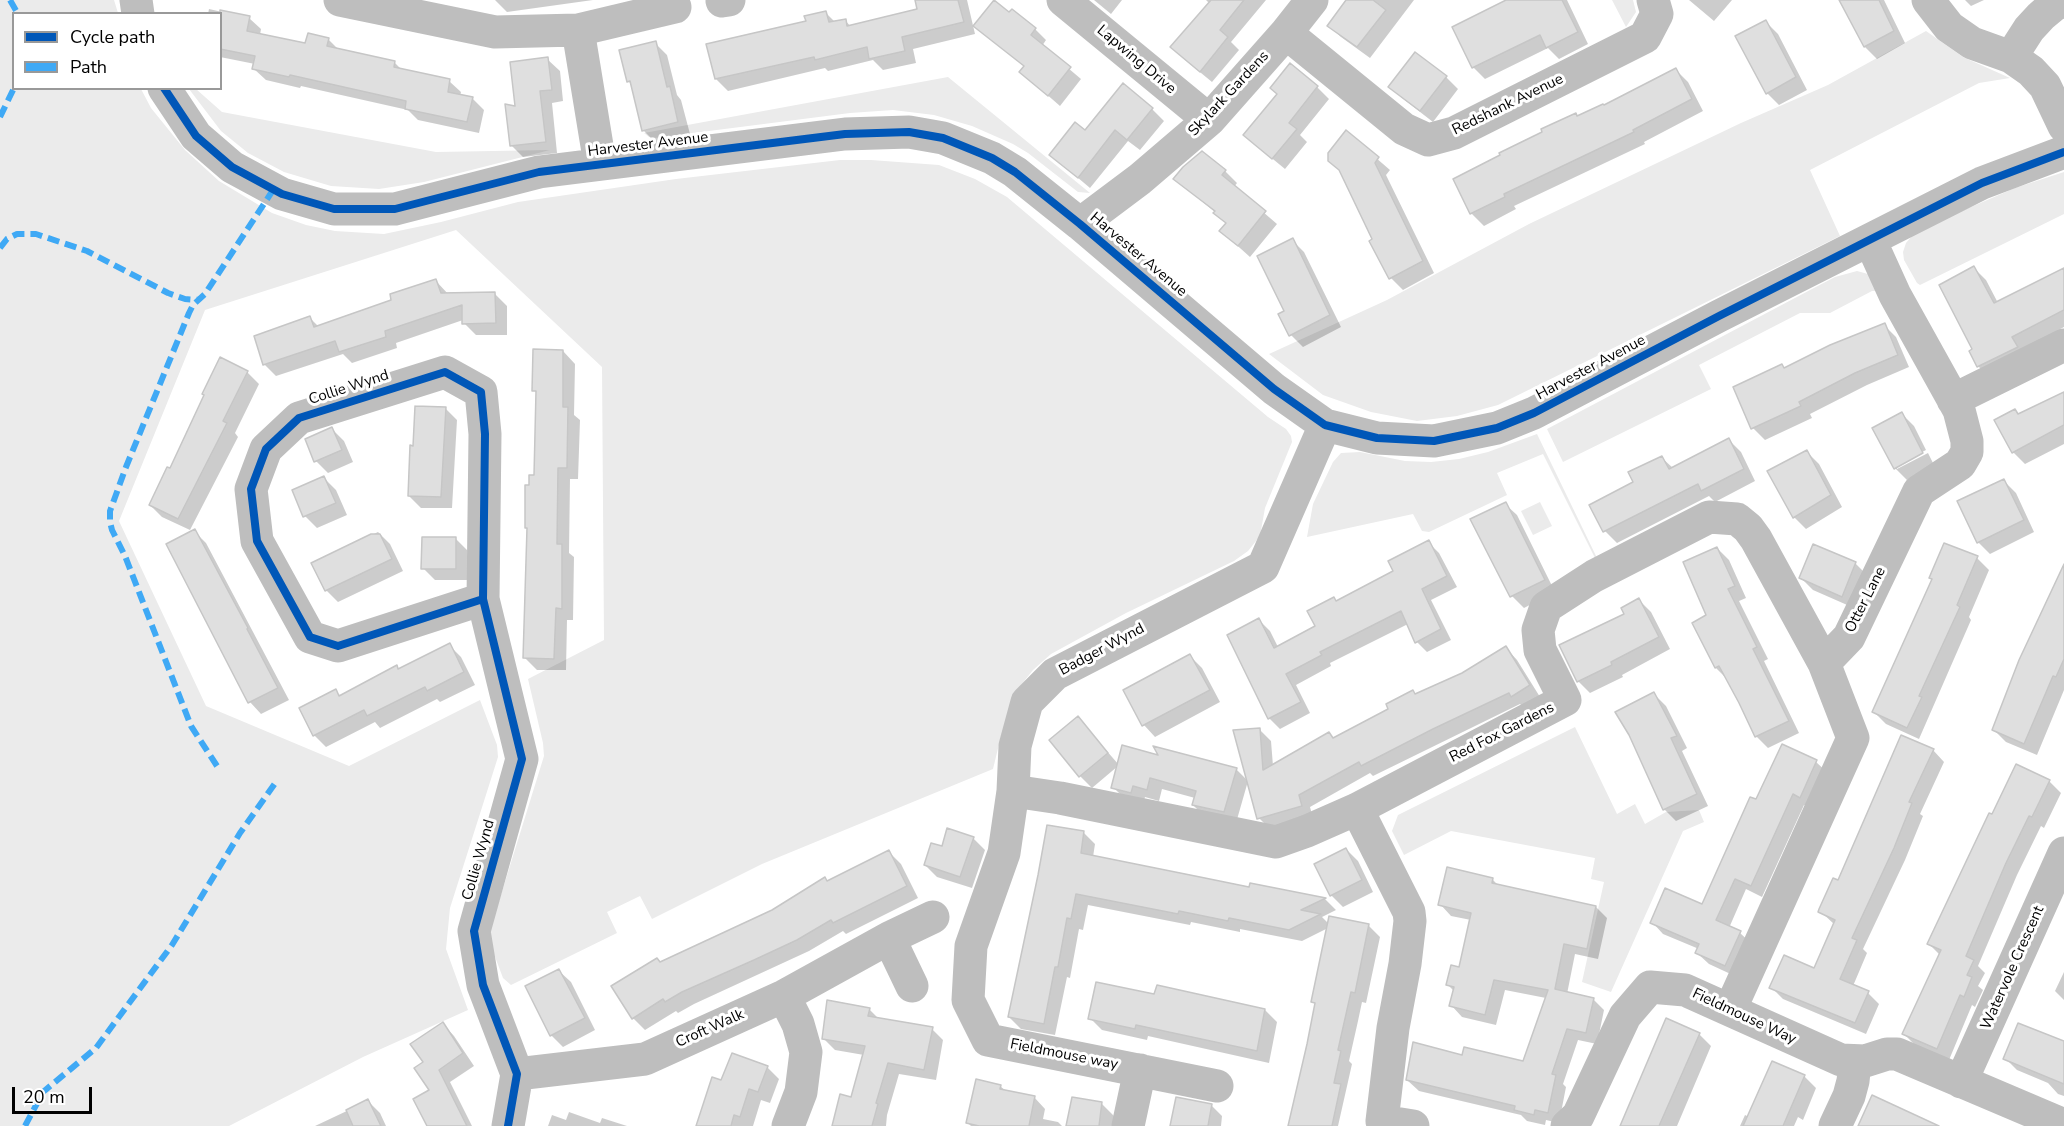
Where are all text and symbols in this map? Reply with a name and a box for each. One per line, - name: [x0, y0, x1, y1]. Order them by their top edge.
- legend: [12, 12, 222, 90]
- street label: Lapwing Drive: [1093, 22, 1179, 98]
- text: Cycle path: [70, 25, 155, 49]
- street label: Skylark Gardens: [1185, 48, 1273, 140]
- text: Path: [70, 55, 107, 79]
- street label: Redshank Avenue: [1450, 70, 1566, 140]
- street label: Harvester Avenue: [587, 129, 709, 161]
- street label: Harvester Avenue: [1086, 209, 1190, 301]
- street label: Harvester Avenue: [1533, 332, 1649, 404]
- street label: Collie Wynd: [307, 367, 391, 409]
- street label: Otter Lane: [1842, 564, 1890, 636]
- street label: Badger Wynd: [1056, 620, 1148, 680]
- street label: Red Fox Gardens: [1447, 699, 1557, 767]
- street label: Collie Wynd: [459, 818, 499, 902]
- street label: Watervole Crescent: [1978, 903, 2048, 1033]
- street label: Fieldmouse Way: [1689, 985, 1799, 1049]
- street label: Croft Walk: [673, 1006, 747, 1052]
- street label: Fieldmouse way: [1009, 1036, 1119, 1074]
- scale bar: [15, 1075, 94, 1113]
- text: 20 m: [23, 1085, 65, 1109]

